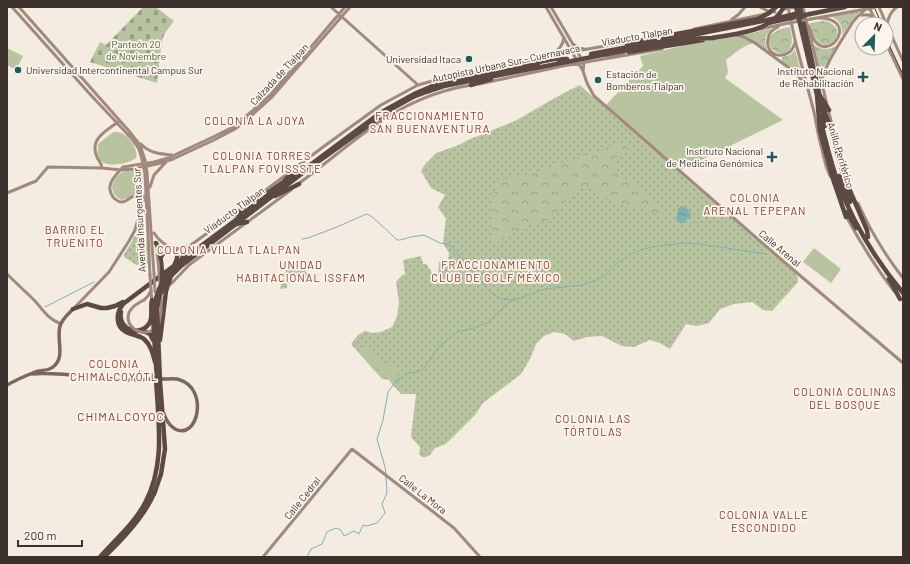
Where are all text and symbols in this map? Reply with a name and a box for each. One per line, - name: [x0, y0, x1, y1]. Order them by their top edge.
- north arrow: [854, 16, 894, 56]
- text: N: [872, 19, 884, 34]
- street label: Viaducto Tlalpan: [601, 24, 673, 48]
- park label: Panteón 20 de Noviembre: [106, 38, 166, 62]
- street label: Calzada de Tlalpan: [247, 41, 311, 107]
- street label: Autopista Urbana Sur - Cuernavaca: [431, 41, 581, 85]
- place label: Universidad Itaca: [386, 53, 461, 65]
- marker: Universidad Itaca: [464, 54, 474, 64]
- place label: Universidad Intercontinental Campus Sur: [26, 64, 203, 76]
- marker: Universidad Intercontinental Campus Sur: [13, 65, 23, 75]
- place label: Instituto Nacional de Rehabilitación: [777, 65, 854, 89]
- place label: Estación de Bomberos Tlalpan: [606, 68, 684, 92]
- marker: Instituto Nacional de Rehabilitación: [857, 71, 869, 83]
- marker: Estación de Bomberos Tlalpan: [593, 75, 603, 85]
- district label: FRACCIONAMIENTO SAN BUENAVENTURA: [370, 109, 490, 135]
- district label: COLONIA LA JOYA: [204, 114, 306, 127]
- street label: Anillo Periférico: [825, 120, 857, 190]
- place label: Instituto Nacional de Medicina Genómica: [666, 145, 763, 169]
- district label: COLONIA TORRES TLALPAN FOVISSSTE: [202, 149, 322, 175]
- marker: Instituto Nacional de Medicina Genómica: [766, 151, 778, 163]
- street label: Avenida Insurgentes Sur: [130, 167, 148, 272]
- street label: Viaducto Tlalpan: [201, 184, 267, 236]
- district label: COLONIA ARENAL TEPEPAN: [703, 191, 807, 217]
- district label: BARRIO EL TRUENITO: [45, 223, 105, 249]
- street label: Calle Arenal: [757, 227, 803, 269]
- district label: COLONIA VILLA TLALPAN: [157, 243, 301, 256]
- district label: UNIDAD HABITACIONAL ISSFAM: [236, 258, 366, 284]
- district label: FRACCIONAMIENTO CLUB DE GOLF MÉXICO: [431, 258, 561, 284]
- district label: COLONIA CHIMALCOYÓTL: [70, 357, 158, 383]
- district label: COLONIA COLINAS DEL BOSQUE: [793, 385, 897, 411]
- district label: CHIMALCOYOC: [77, 409, 165, 423]
- district label: COLONIA LAS TÓRTOLAS: [555, 412, 631, 438]
- street label: Calle La Mora: [397, 472, 449, 516]
- street label: Calle Cedral: [281, 474, 323, 522]
- district label: COLONIA VALLE ESCONDIDO: [719, 508, 809, 534]
- scale bar: [18, 522, 82, 548]
- text: 200 m: [24, 528, 56, 542]

